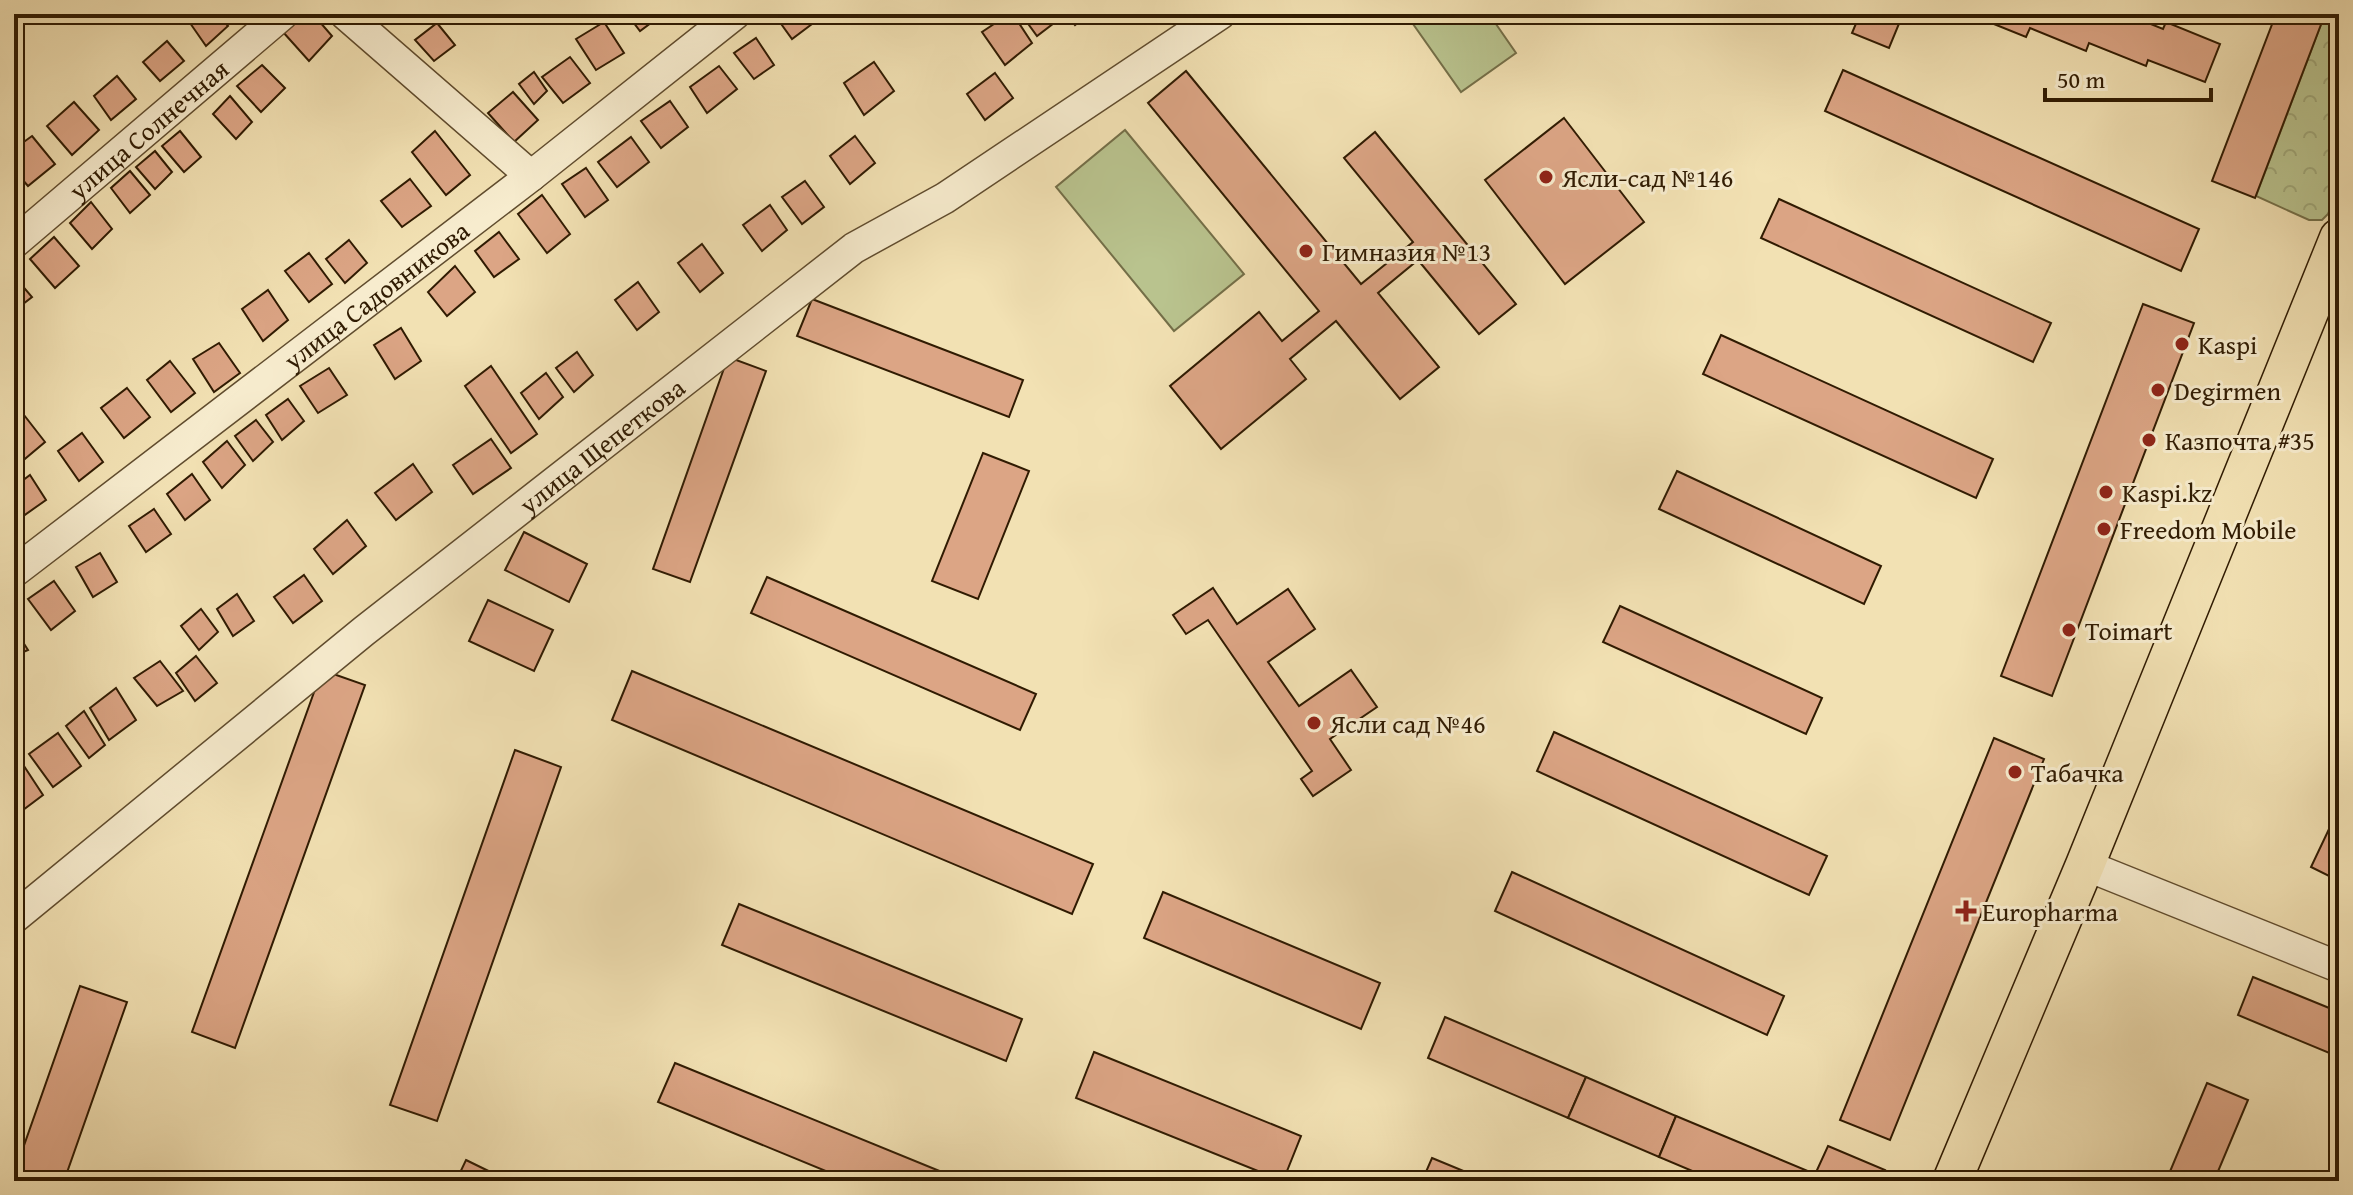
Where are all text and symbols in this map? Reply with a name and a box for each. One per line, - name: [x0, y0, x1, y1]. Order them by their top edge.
- street label: улица Солнечная: [59, 49, 237, 209]
- scale bar: [2045, 52, 2211, 102]
- text: 50 m: [2057, 62, 2105, 97]
- place label: Ясли-сад №146: [1561, 158, 1733, 197]
- marker: Ясли-сад №146: [1537, 168, 1555, 186]
- street label: улица Садовникова: [274, 210, 478, 379]
- place label: Гимназия №13: [1322, 232, 1491, 271]
- marker: Гимназия №13: [1297, 242, 1315, 260]
- place label: Kaspi: [2198, 325, 2257, 364]
- marker: Kaspi: [2173, 335, 2191, 353]
- street label: улица Щепеткова: [509, 368, 693, 523]
- place label: Degirmen: [2174, 371, 2281, 410]
- marker: Degirmen: [2149, 381, 2167, 399]
- place label: Казпочта #35: [2165, 421, 2315, 460]
- marker: Казпочта #35: [2140, 431, 2158, 449]
- place label: Kaspi.kz: [2122, 473, 2212, 512]
- marker: Kaspi.kz: [2097, 483, 2115, 501]
- place label: Freedom Mobile: [2120, 510, 2296, 549]
- marker: Freedom Mobile: [2095, 520, 2113, 538]
- place label: Toimart: [2085, 611, 2173, 650]
- marker: Toimart: [2060, 621, 2078, 639]
- place label: Ясли сад №46: [1329, 704, 1486, 743]
- marker: Ясли сад №46: [1305, 714, 1323, 732]
- place label: Табачка: [2031, 753, 2124, 792]
- marker: Табачка: [2006, 763, 2024, 781]
- place label: Europharma: [1982, 892, 2119, 931]
- marker: Europharma: [1957, 902, 1975, 920]

